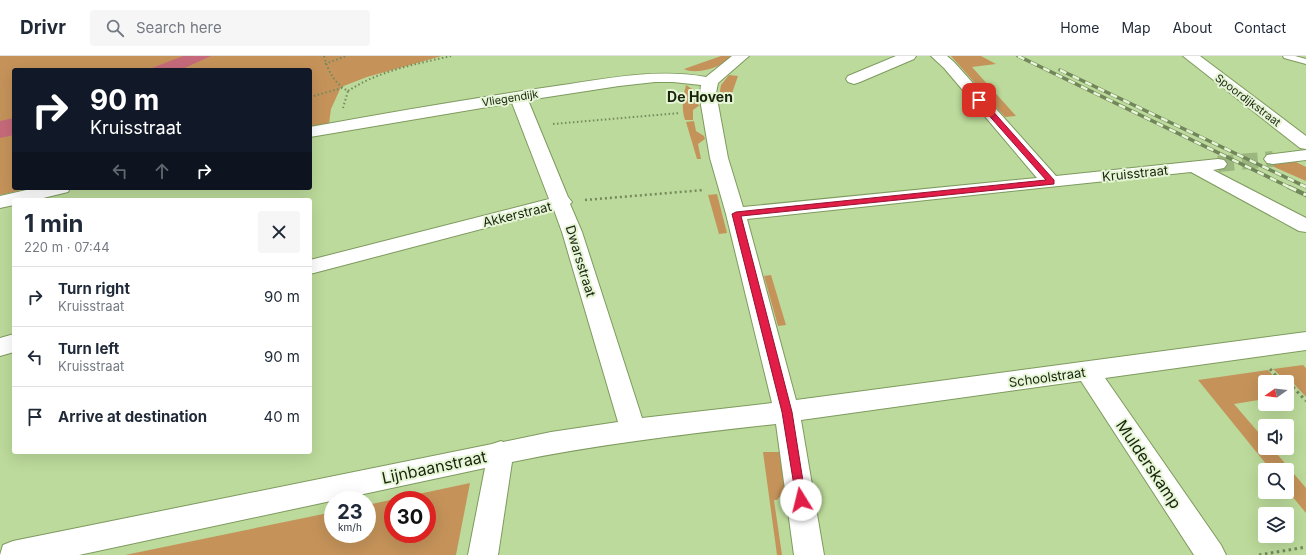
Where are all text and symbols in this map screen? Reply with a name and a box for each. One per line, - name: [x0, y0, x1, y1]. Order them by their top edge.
- search box: [90, 10, 370, 46]
- text: Drivr: [20, 16, 66, 39]
- icon: search: [104, 17, 126, 39]
- text: Search here: [136, 18, 222, 37]
- text: Home: [1060, 19, 1099, 36]
- text: Map: [1121, 19, 1151, 36]
- text: About: [1173, 19, 1212, 36]
- text: Contact: [1234, 19, 1286, 36]
- street label: Spoordijkstraat: [1212, 71, 1284, 129]
- text: 90 m: [90, 83, 159, 117]
- pin: [962, 83, 996, 117]
- icon: right: [24, 84, 76, 136]
- street label: Vliegendijk: [481, 87, 539, 109]
- district label: De Hoven: [667, 88, 733, 105]
- icon: arrive: [968, 89, 990, 111]
- text: Kruisstraat: [90, 117, 182, 138]
- icon: left: [109, 160, 131, 182]
- icon: ahead: [151, 160, 173, 182]
- icon: right: [193, 160, 215, 182]
- street label: Kruisstraat: [1101, 162, 1169, 184]
- street label: Akkerstraat: [481, 198, 553, 230]
- text: 1 min: [24, 209, 83, 238]
- button: close: [258, 211, 300, 253]
- street label: Dwarsstraat: [563, 223, 599, 299]
- text: 220 m · 07:44: [24, 239, 110, 255]
- text: Turn right: [58, 279, 130, 298]
- icon: right: [24, 286, 46, 308]
- text: 90 m: [264, 287, 300, 306]
- text: Kruisstraat: [58, 298, 124, 314]
- text: Turn left: [58, 339, 119, 358]
- icon: left: [24, 346, 46, 368]
- text: 90 m: [264, 347, 300, 366]
- text: Kruisstraat: [58, 358, 124, 374]
- street label: Schoolstraat: [1008, 364, 1086, 390]
- north arrow: [1258, 375, 1294, 411]
- map controls: [1258, 375, 1294, 543]
- icon: arrive: [24, 406, 46, 428]
- text: Arrive at destination: [58, 407, 207, 426]
- text: 40 m: [263, 407, 300, 426]
- street label: Mulderskamp: [1112, 416, 1186, 512]
- button: sound: [1258, 419, 1294, 455]
- street label: Lijnbaanstraat: [380, 446, 488, 488]
- button: search: [1258, 463, 1294, 499]
- position arrow: [780, 479, 822, 521]
- speed limit sign: 30: [384, 491, 436, 543]
- text: 23: [337, 500, 363, 524]
- button: layers: [1258, 507, 1294, 543]
- text: km/h: [338, 521, 362, 533]

